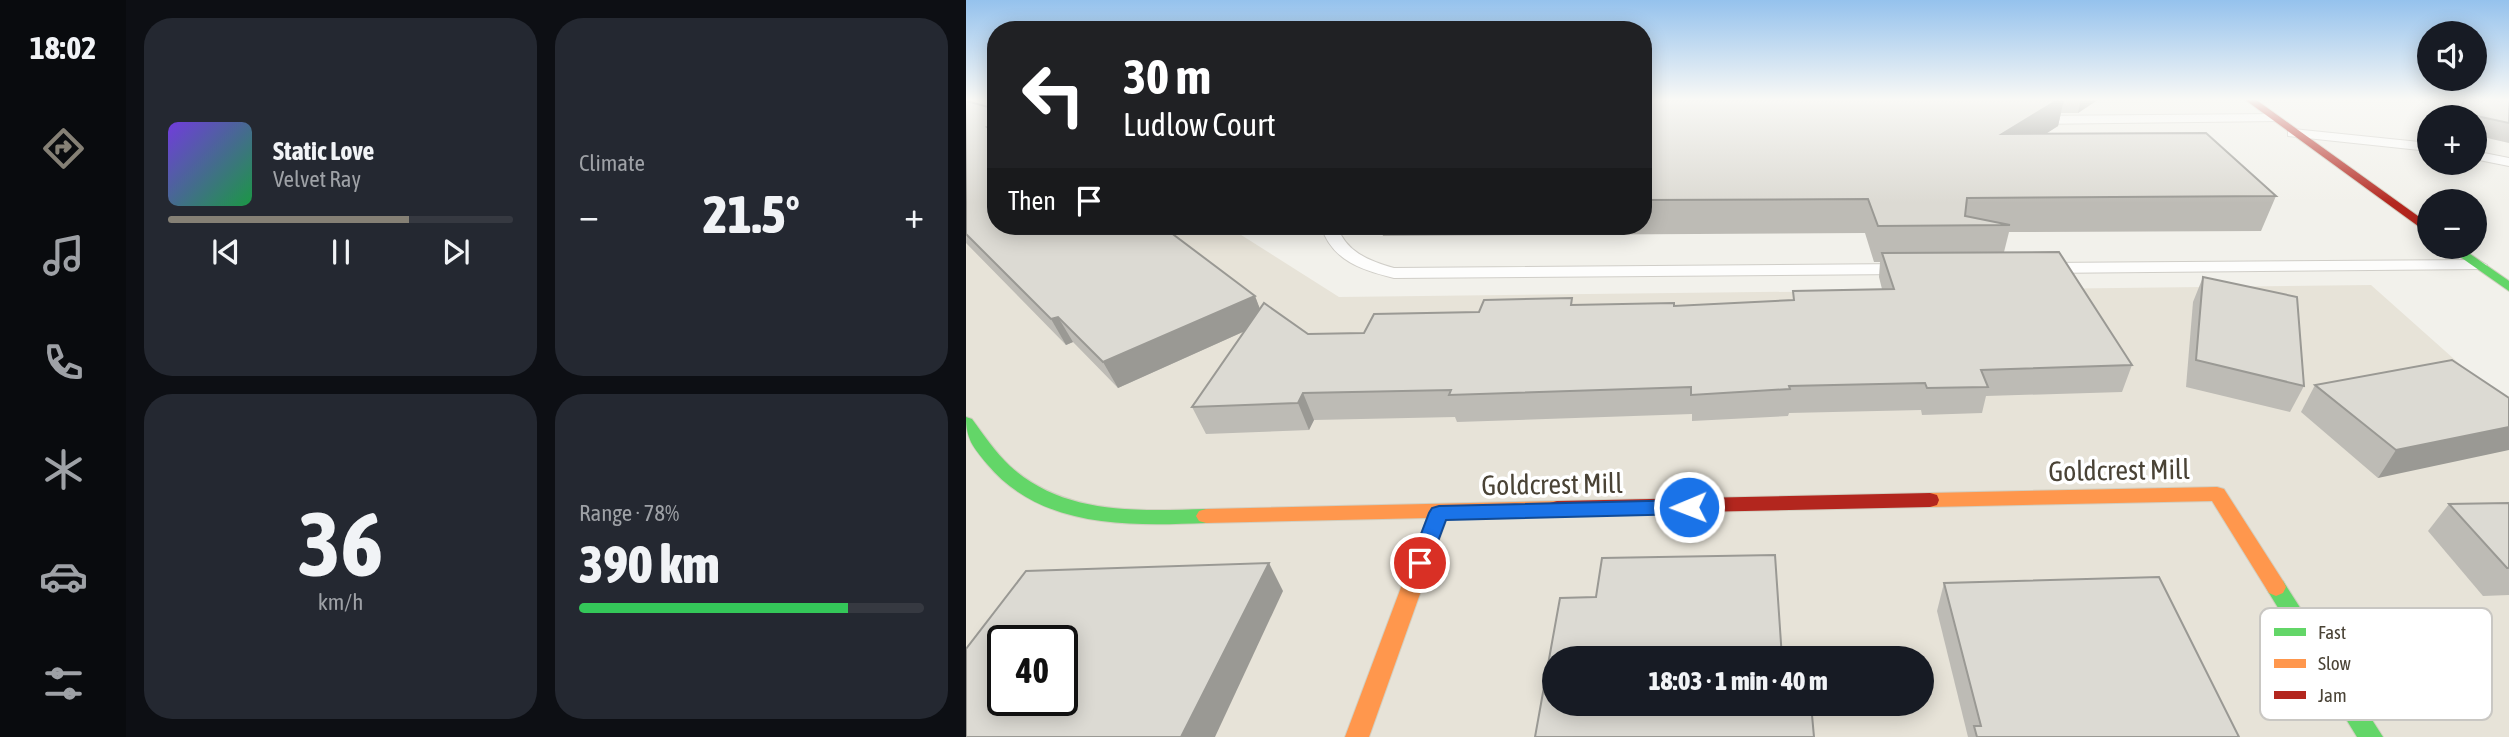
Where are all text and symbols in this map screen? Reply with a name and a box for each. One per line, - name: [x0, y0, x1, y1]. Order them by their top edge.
- map controls: [2417, 21, 2487, 259]
- button: sound: [2417, 21, 2487, 91]
- text: 18:02: [30, 29, 96, 66]
- text: 30 m: [1123, 48, 1211, 104]
- icon: left: [1008, 49, 1099, 140]
- button: +: [2417, 105, 2487, 175]
- text: Ludlow Court: [1123, 106, 1276, 143]
- icon: directions: [39, 124, 88, 173]
- text: Static Love: [273, 136, 374, 166]
- text: Climate: [579, 150, 645, 176]
- text: Velvet Ray: [273, 166, 361, 192]
- icon: arrive: [1070, 182, 1108, 220]
- text: 21.5°: [703, 184, 800, 244]
- text: Then: [1008, 186, 1056, 216]
- button: −: [2417, 189, 2487, 259]
- text: −: [579, 193, 599, 236]
- text: +: [904, 193, 924, 236]
- icon: music: [39, 231, 88, 280]
- icon: previous: [207, 233, 245, 271]
- icon: pause: [322, 233, 360, 271]
- icon: next: [437, 233, 475, 271]
- icon: phone: [39, 338, 88, 387]
- icon: climate: [39, 445, 88, 494]
- street label: Goldcrest Mill: [2048, 453, 2191, 487]
- street label: Goldcrest Mill: [1481, 467, 1624, 501]
- position arrow: [1652, 470, 1726, 544]
- text: 36: [298, 491, 383, 595]
- text: Range · 78%: [579, 500, 679, 526]
- pin: [1390, 533, 1450, 593]
- text: 390 km: [579, 534, 720, 594]
- icon: arrive: [1401, 544, 1439, 582]
- icon: car: [39, 552, 88, 601]
- text: km/h: [318, 589, 363, 615]
- legend: [2260, 608, 2492, 720]
- text: Fast: [2318, 621, 2346, 643]
- speed limit sign: 40: [987, 625, 1078, 716]
- text: Slow: [2318, 652, 2352, 674]
- icon: filters: [39, 659, 88, 708]
- text: 18:03 · 1 min · 40 m: [1648, 666, 1828, 696]
- text: Jam: [2318, 684, 2347, 706]

